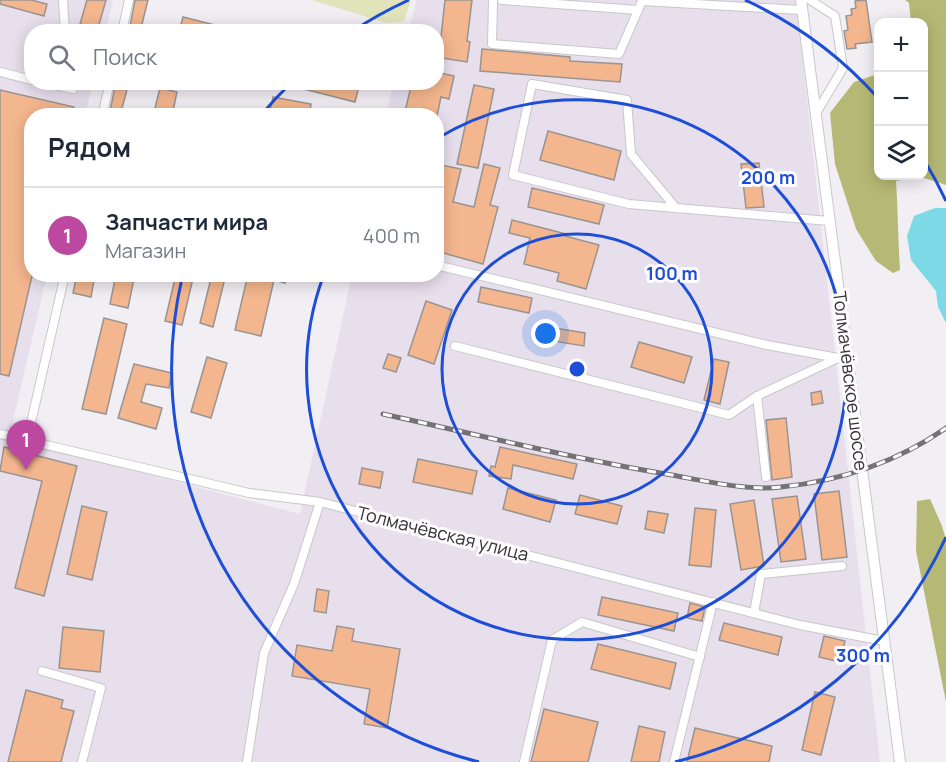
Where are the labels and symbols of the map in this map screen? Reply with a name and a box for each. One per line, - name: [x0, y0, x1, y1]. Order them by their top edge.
- text: 200 m: [741, 165, 795, 189]
- text: 100 m: [646, 261, 698, 285]
- street label: Толмачёвское шоссе: [828, 290, 874, 472]
- your location: [531, 319, 560, 348]
- centre of rings: [567, 359, 587, 379]
- pin: 1: [6, 420, 46, 470]
- street label: Толмачёвская улица: [355, 500, 531, 566]
- text: 300 m: [836, 643, 890, 667]

